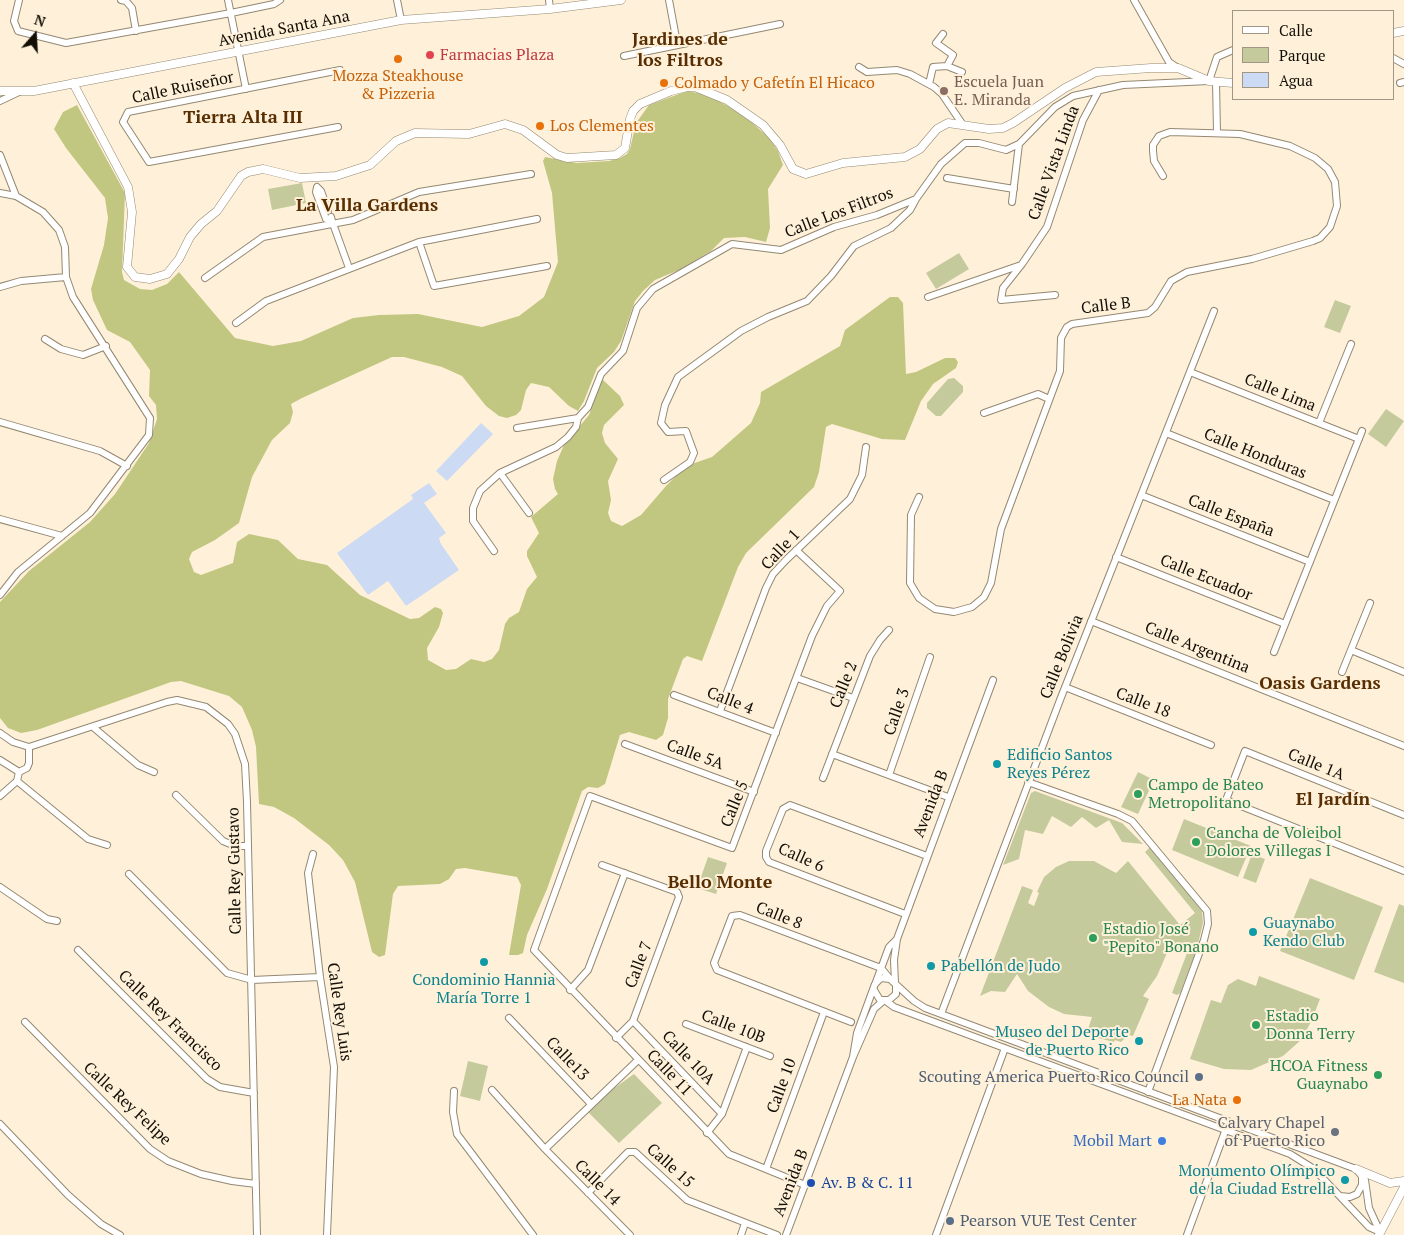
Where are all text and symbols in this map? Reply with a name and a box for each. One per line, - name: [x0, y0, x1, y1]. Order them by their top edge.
- street label: Avenida Santa Ana: [217, 7, 351, 51]
- north arrow: [10, 10, 60, 60]
- text: N: [32, 10, 48, 31]
- legend: [1232, 10, 1394, 100]
- text: Calle: [1279, 20, 1313, 40]
- district label: Jardines de los Filtros: [632, 29, 728, 72]
- place label: Farmacias Plaza: [440, 45, 554, 65]
- text: Parque: [1279, 45, 1326, 65]
- marker: Farmacias Plaza: [424, 49, 436, 61]
- marker: Mozza Steakhouse & Pizzeria: [392, 53, 404, 65]
- place label: Mozza Steakhouse & Pizzeria: [332, 66, 464, 104]
- street label: Calle Ruiseñor: [130, 68, 236, 108]
- text: Agua: [1279, 70, 1313, 90]
- place label: Escuela Juan E. Miranda: [954, 72, 1044, 110]
- place label: Colmado y Cafetín El Hicaco: [674, 73, 875, 93]
- marker: Colmado y Cafetín El Hicaco: [658, 77, 670, 89]
- marker: Escuela Juan E. Miranda: [938, 85, 950, 97]
- street label: Calle Vista Linda: [1024, 103, 1084, 223]
- district label: Tierra Alta III: [183, 107, 303, 129]
- place label: Los Clementes: [550, 116, 654, 136]
- marker: Los Clementes: [534, 120, 546, 132]
- street label: Calle Los Filtros: [782, 184, 896, 242]
- district label: La Villa Gardens: [296, 195, 438, 217]
- street label: Calle B: [1080, 293, 1132, 319]
- street label: Calle Lima: [1241, 370, 1319, 416]
- street label: Calle Honduras: [1201, 425, 1309, 483]
- street label: Calle España: [1185, 491, 1277, 541]
- street label: Calle 1: [757, 526, 805, 574]
- street label: Calle Ecuador: [1157, 551, 1255, 605]
- street label: Calle Bolivia: [1036, 612, 1088, 702]
- street label: Calle Argentina: [1142, 618, 1252, 678]
- street label: Calle 2: [826, 659, 862, 711]
- district label: Oasis Gardens: [1259, 673, 1381, 695]
- street label: Calle 4: [704, 683, 756, 719]
- street label: Calle 18: [1113, 684, 1173, 722]
- street label: Calle 3: [880, 686, 914, 738]
- street label: Calle 5A: [664, 736, 726, 774]
- place label: Edificio Santos Reyes Pérez: [1007, 745, 1112, 783]
- street label: Calle 1A: [1285, 745, 1347, 785]
- marker: Edificio Santos Reyes Pérez: [991, 758, 1003, 770]
- street label: Avenida B: [909, 768, 953, 840]
- place label: Campo de Bateo Metropolitano: [1148, 775, 1264, 813]
- street label: Calle 5: [717, 778, 753, 830]
- marker: Campo de Bateo Metropolitano: [1132, 788, 1144, 800]
- district label: El Jardín: [1296, 789, 1370, 811]
- street label: Calle Rey Gustavo: [224, 807, 246, 935]
- place label: Cancha de Voleibol Dolores Villegas I: [1206, 823, 1342, 861]
- marker: Cancha de Voleibol Dolores Villegas I: [1190, 836, 1202, 848]
- street label: Calle 6: [775, 839, 827, 877]
- district label: Bello Monte: [668, 872, 772, 894]
- street label: Calle 8: [753, 898, 805, 934]
- place label: Guaynabo Kendo Club: [1263, 913, 1345, 951]
- place label: Estadio José "Pepito" Bonano: [1103, 919, 1219, 957]
- marker: Guaynabo Kendo Club: [1247, 926, 1259, 938]
- marker: Estadio José "Pepito" Bonano: [1087, 932, 1099, 944]
- street label: Calle 7: [621, 939, 657, 991]
- marker: Condominio Hannia María Torre 1: [478, 956, 490, 968]
- place label: Pabellón de Judo: [941, 956, 1060, 976]
- marker: Pabellón de Judo: [925, 960, 937, 972]
- street label: Calle Rey Luis: [323, 962, 355, 1062]
- street label: Calle Rey Francisco: [114, 966, 226, 1076]
- place label: Condominio Hannia María Torre 1: [412, 970, 556, 1008]
- street label: Calle 10B: [698, 1006, 768, 1048]
- place label: Estadio Donna Terry: [1266, 1006, 1355, 1044]
- marker: Estadio Donna Terry: [1250, 1019, 1262, 1031]
- place label: Museo del Deporte de Puerto Rico: [995, 1022, 1129, 1060]
- street label: Calle 10A: [657, 1027, 719, 1089]
- street label: Calle13: [542, 1033, 592, 1085]
- marker: Museo del Deporte de Puerto Rico: [1133, 1035, 1145, 1047]
- street label: Calle 11: [642, 1046, 696, 1100]
- street label: Calle 10: [763, 1056, 801, 1116]
- place label: HCOA Fitness Guaynabo: [1270, 1056, 1368, 1094]
- street label: Calle Rey Felipe: [79, 1058, 175, 1150]
- place label: Scouting America Puerto Rico Council: [918, 1067, 1189, 1087]
- marker: HCOA Fitness Guaynabo: [1372, 1069, 1384, 1081]
- marker: Scouting America Puerto Rico Council: [1193, 1071, 1205, 1083]
- place label: La Nata: [1172, 1090, 1227, 1110]
- marker: La Nata: [1231, 1094, 1243, 1106]
- place label: Calvary Chapel of Puerto Rico: [1218, 1113, 1325, 1151]
- marker: Calvary Chapel of Puerto Rico: [1329, 1126, 1341, 1138]
- place label: Mobil Mart: [1073, 1131, 1152, 1151]
- marker: Mobil Mart: [1156, 1135, 1168, 1147]
- street label: Calle 15: [642, 1140, 698, 1192]
- street label: Avenida B: [769, 1147, 813, 1219]
- street label: Calle 14: [570, 1156, 624, 1210]
- place label: Monumento Olímpico de la Ciudad Estrella: [1178, 1161, 1335, 1199]
- place label: Av. B & C. 11: [821, 1173, 914, 1193]
- marker: Monumento Olímpico de la Ciudad Estrella: [1339, 1174, 1351, 1186]
- marker: Av. B & C. 11: [805, 1177, 817, 1189]
- place label: Pearson VUE Test Center: [960, 1211, 1137, 1231]
- marker: Pearson VUE Test Center: [944, 1215, 956, 1227]

